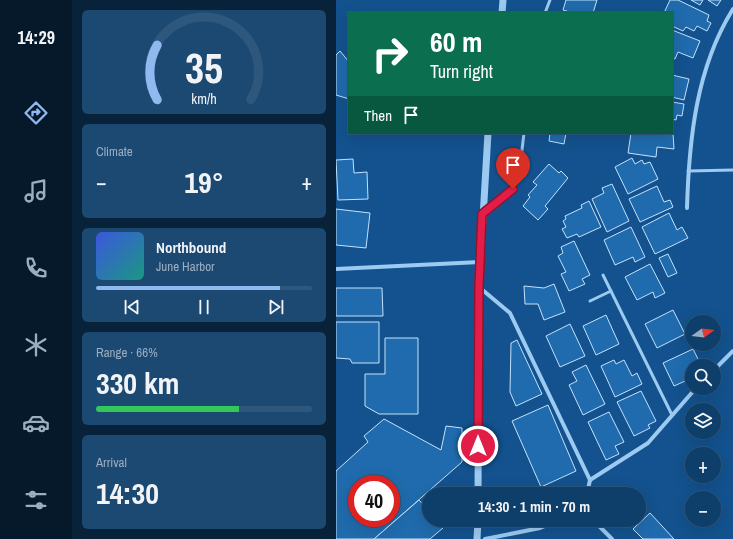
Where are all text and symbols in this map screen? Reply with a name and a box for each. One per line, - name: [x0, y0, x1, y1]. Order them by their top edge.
- text: 60 m: [430, 23, 482, 61]
- text: 14:29: [17, 25, 55, 50]
- icon: right: [364, 28, 416, 80]
- text: 35: [185, 40, 223, 96]
- text: Turn right: [430, 59, 493, 84]
- text: km/h: [191, 89, 217, 108]
- icon: directions: [22, 99, 50, 127]
- icon: arrive: [400, 104, 422, 126]
- text: Then: [364, 105, 392, 126]
- text: Climate: [96, 143, 133, 160]
- pin: [496, 148, 530, 189]
- icon: arrive: [502, 154, 524, 176]
- text: 19°: [184, 162, 224, 202]
- text: −: [96, 167, 107, 197]
- text: +: [301, 167, 312, 197]
- icon: music: [22, 177, 50, 205]
- text: Northbound: [156, 237, 226, 258]
- icon: phone: [22, 254, 50, 282]
- text: June Harbor: [156, 258, 215, 275]
- icon: previous: [121, 296, 143, 318]
- icon: pause: [193, 296, 215, 318]
- icon: next: [265, 296, 287, 318]
- north arrow: [685, 315, 721, 351]
- map controls: [685, 315, 721, 527]
- icon: climate: [22, 331, 50, 359]
- text: Range · 66%: [96, 344, 158, 361]
- button: search: [685, 359, 721, 395]
- text: 330 km: [96, 363, 179, 403]
- button: layers: [685, 403, 721, 439]
- icon: car: [22, 409, 50, 437]
- position arrow: [457, 425, 499, 467]
- button: +: [685, 447, 721, 483]
- text: Arrival: [96, 454, 127, 471]
- text: 14:30: [96, 473, 159, 513]
- speed limit sign: 40: [348, 475, 400, 527]
- icon: filters: [22, 486, 50, 514]
- button: −: [685, 491, 721, 527]
- text: 14:30 · 1 min · 70 m: [478, 496, 590, 517]

